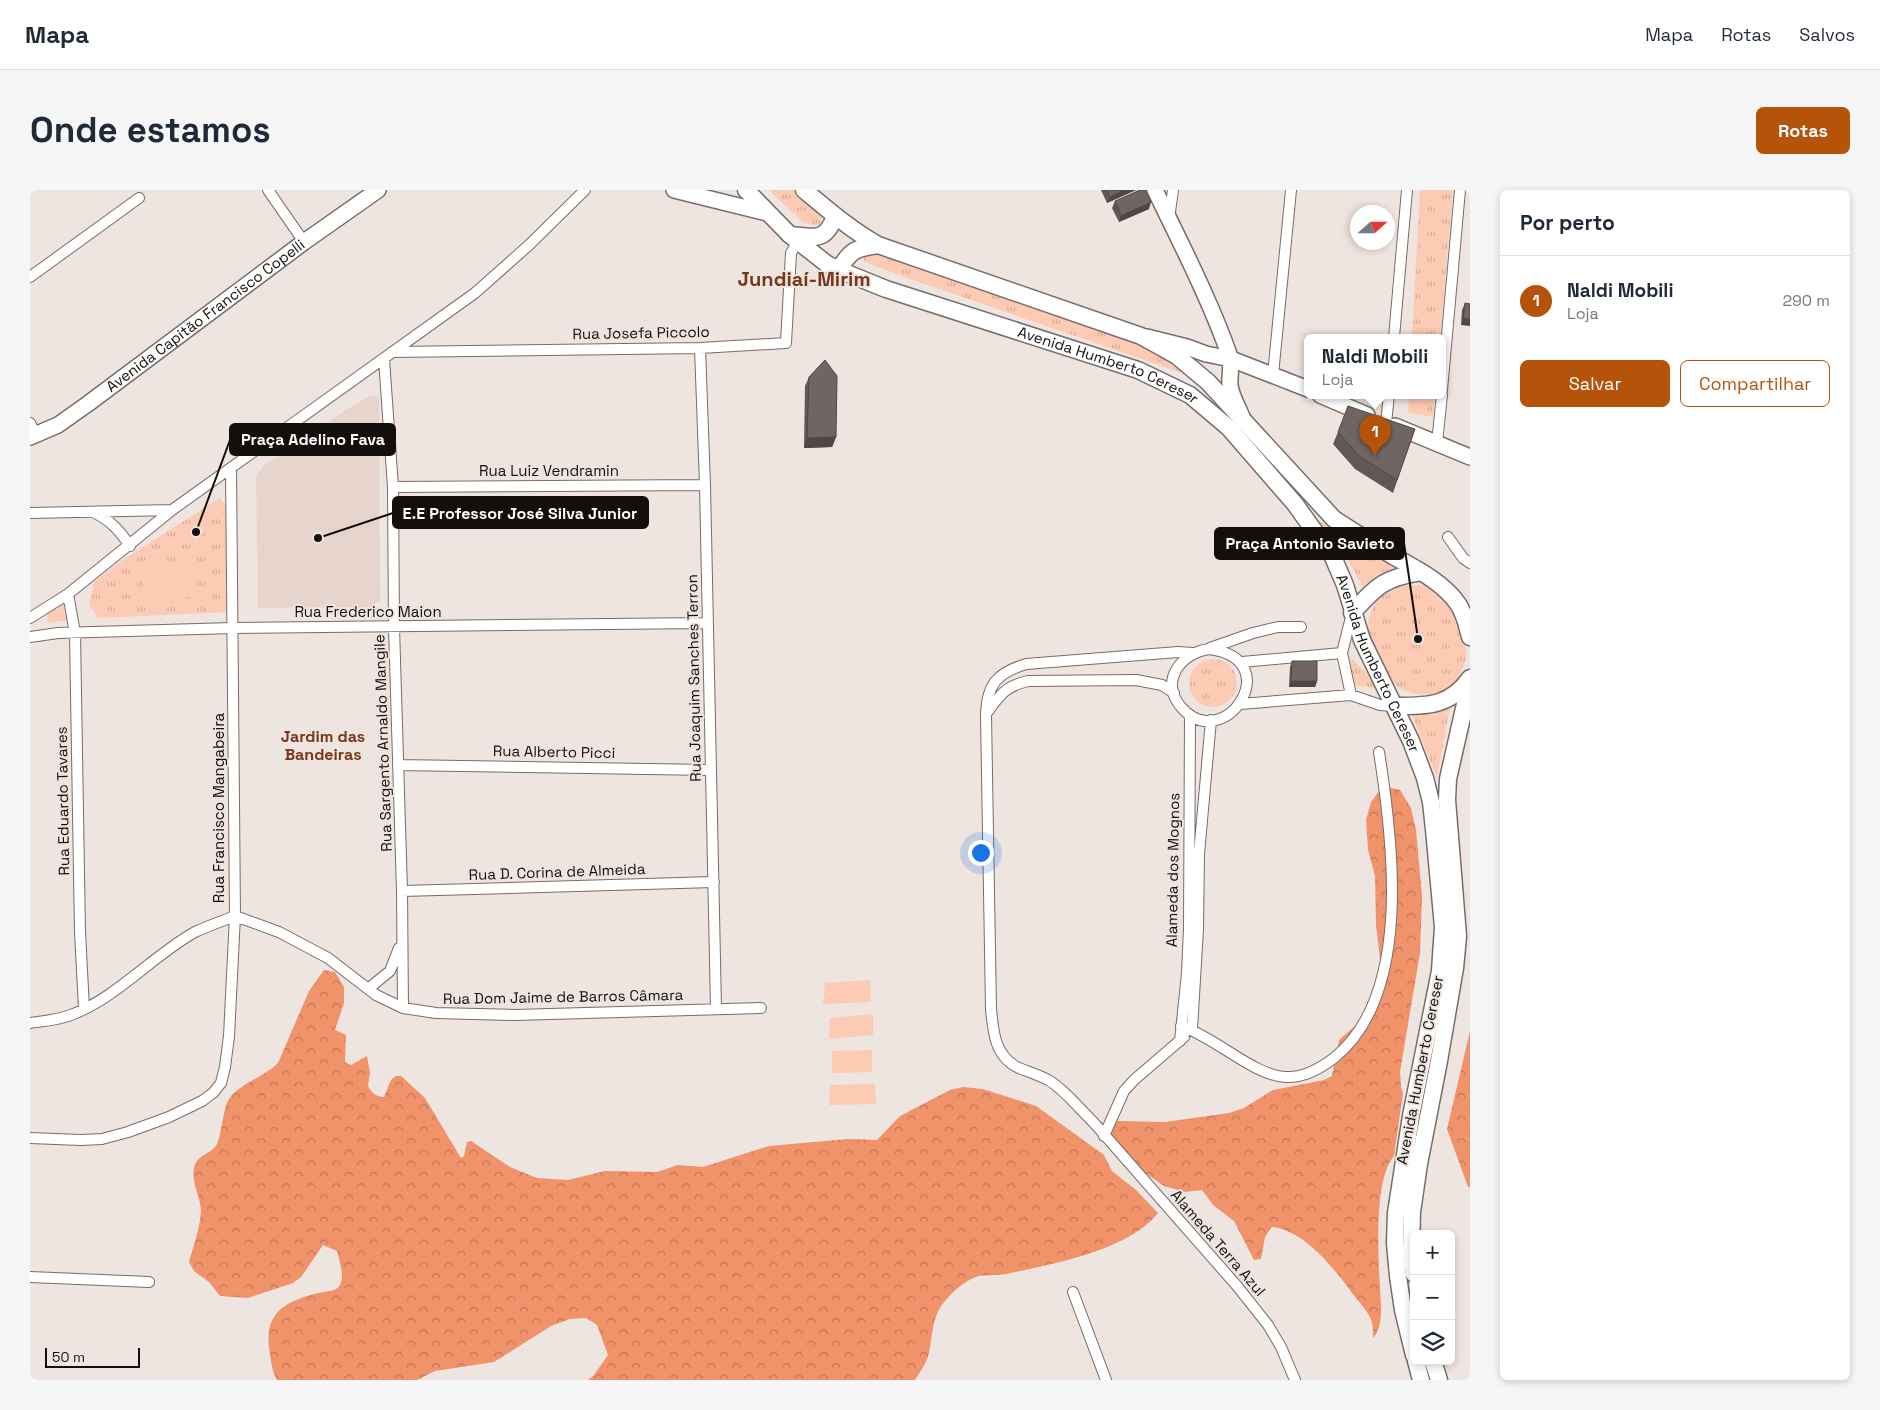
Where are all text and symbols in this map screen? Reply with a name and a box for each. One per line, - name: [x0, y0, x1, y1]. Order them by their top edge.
- text: Mapa: [25, 19, 89, 50]
- text: Mapa: [1645, 23, 1693, 46]
- text: Rotas: [1721, 23, 1771, 46]
- text: Salvos: [1799, 23, 1855, 46]
- button: Rotas: [1756, 107, 1850, 154]
- text: Onde estamos: [30, 108, 271, 152]
- north arrow: [1350, 205, 1395, 250]
- text: Por perto: [1520, 209, 1615, 236]
- street label: Avenida Capitão Francisco Copelli: [102, 235, 308, 396]
- district label: Jundiaí-Mirim: [737, 266, 871, 292]
- text: Naldi Mobili: [1567, 278, 1673, 303]
- text: 1: [1532, 290, 1540, 311]
- text: 290 m: [1782, 290, 1830, 311]
- text: Loja: [1567, 303, 1599, 324]
- street label: Rua Josefa Piccolo: [572, 322, 710, 343]
- street label: Avenida Humberto Cereser: [1015, 322, 1203, 408]
- popup: [1304, 334, 1446, 399]
- text: Naldi Mobili: [1322, 344, 1428, 369]
- button: Salvar: [1520, 360, 1670, 407]
- button: Compartilhar: [1680, 360, 1830, 407]
- text: Loja: [1322, 369, 1354, 390]
- pin: 1: [1359, 415, 1391, 456]
- callout: Praça Adelino Fava: [230, 424, 395, 455]
- text: Praça Adelino Fava: [241, 429, 385, 450]
- street label: Rua Luiz Vendramin: [479, 461, 619, 480]
- callout: E.E Professor José Silva Junior: [393, 497, 648, 528]
- text: E.E Professor José Silva Junior: [403, 503, 637, 524]
- callout: Praça Antonio Savieto: [1215, 528, 1404, 559]
- text: Praça Antonio Savieto: [1225, 533, 1395, 554]
- street label: Avenida Humberto Cereser: [1332, 571, 1424, 755]
- street label: Rua Joaquim Sanches Terron: [682, 574, 705, 782]
- street label: Rua Frederico Maion: [294, 602, 442, 621]
- street label: Rua Sargento Arnaldo Mangile: [369, 634, 396, 852]
- street label: Rua Francisco Mangabeira: [209, 712, 228, 903]
- street label: Rua Eduardo Tavares: [52, 726, 73, 876]
- district label: Jardim das Bandeiras: [281, 726, 365, 765]
- street label: Rua Alberto Picci: [493, 741, 615, 762]
- street label: Alameda dos Mognos: [1162, 792, 1183, 947]
- your location: [968, 840, 994, 866]
- street label: Rua D. Corina de Almeida: [468, 859, 646, 884]
- street label: Avenida Humberto Cereser: [1392, 974, 1447, 1166]
- street label: Rua Dom Jaime de Barros Câmara: [443, 985, 684, 1008]
- street label: Alameda Terra Azul: [1167, 1186, 1270, 1300]
- map controls: [1410, 1230, 1455, 1365]
- button: +: [1410, 1230, 1455, 1275]
- button: −: [1410, 1275, 1455, 1320]
- button: layers: [1410, 1320, 1455, 1365]
- scale bar: [45, 1345, 140, 1368]
- text: 50 m: [52, 1348, 85, 1366]

